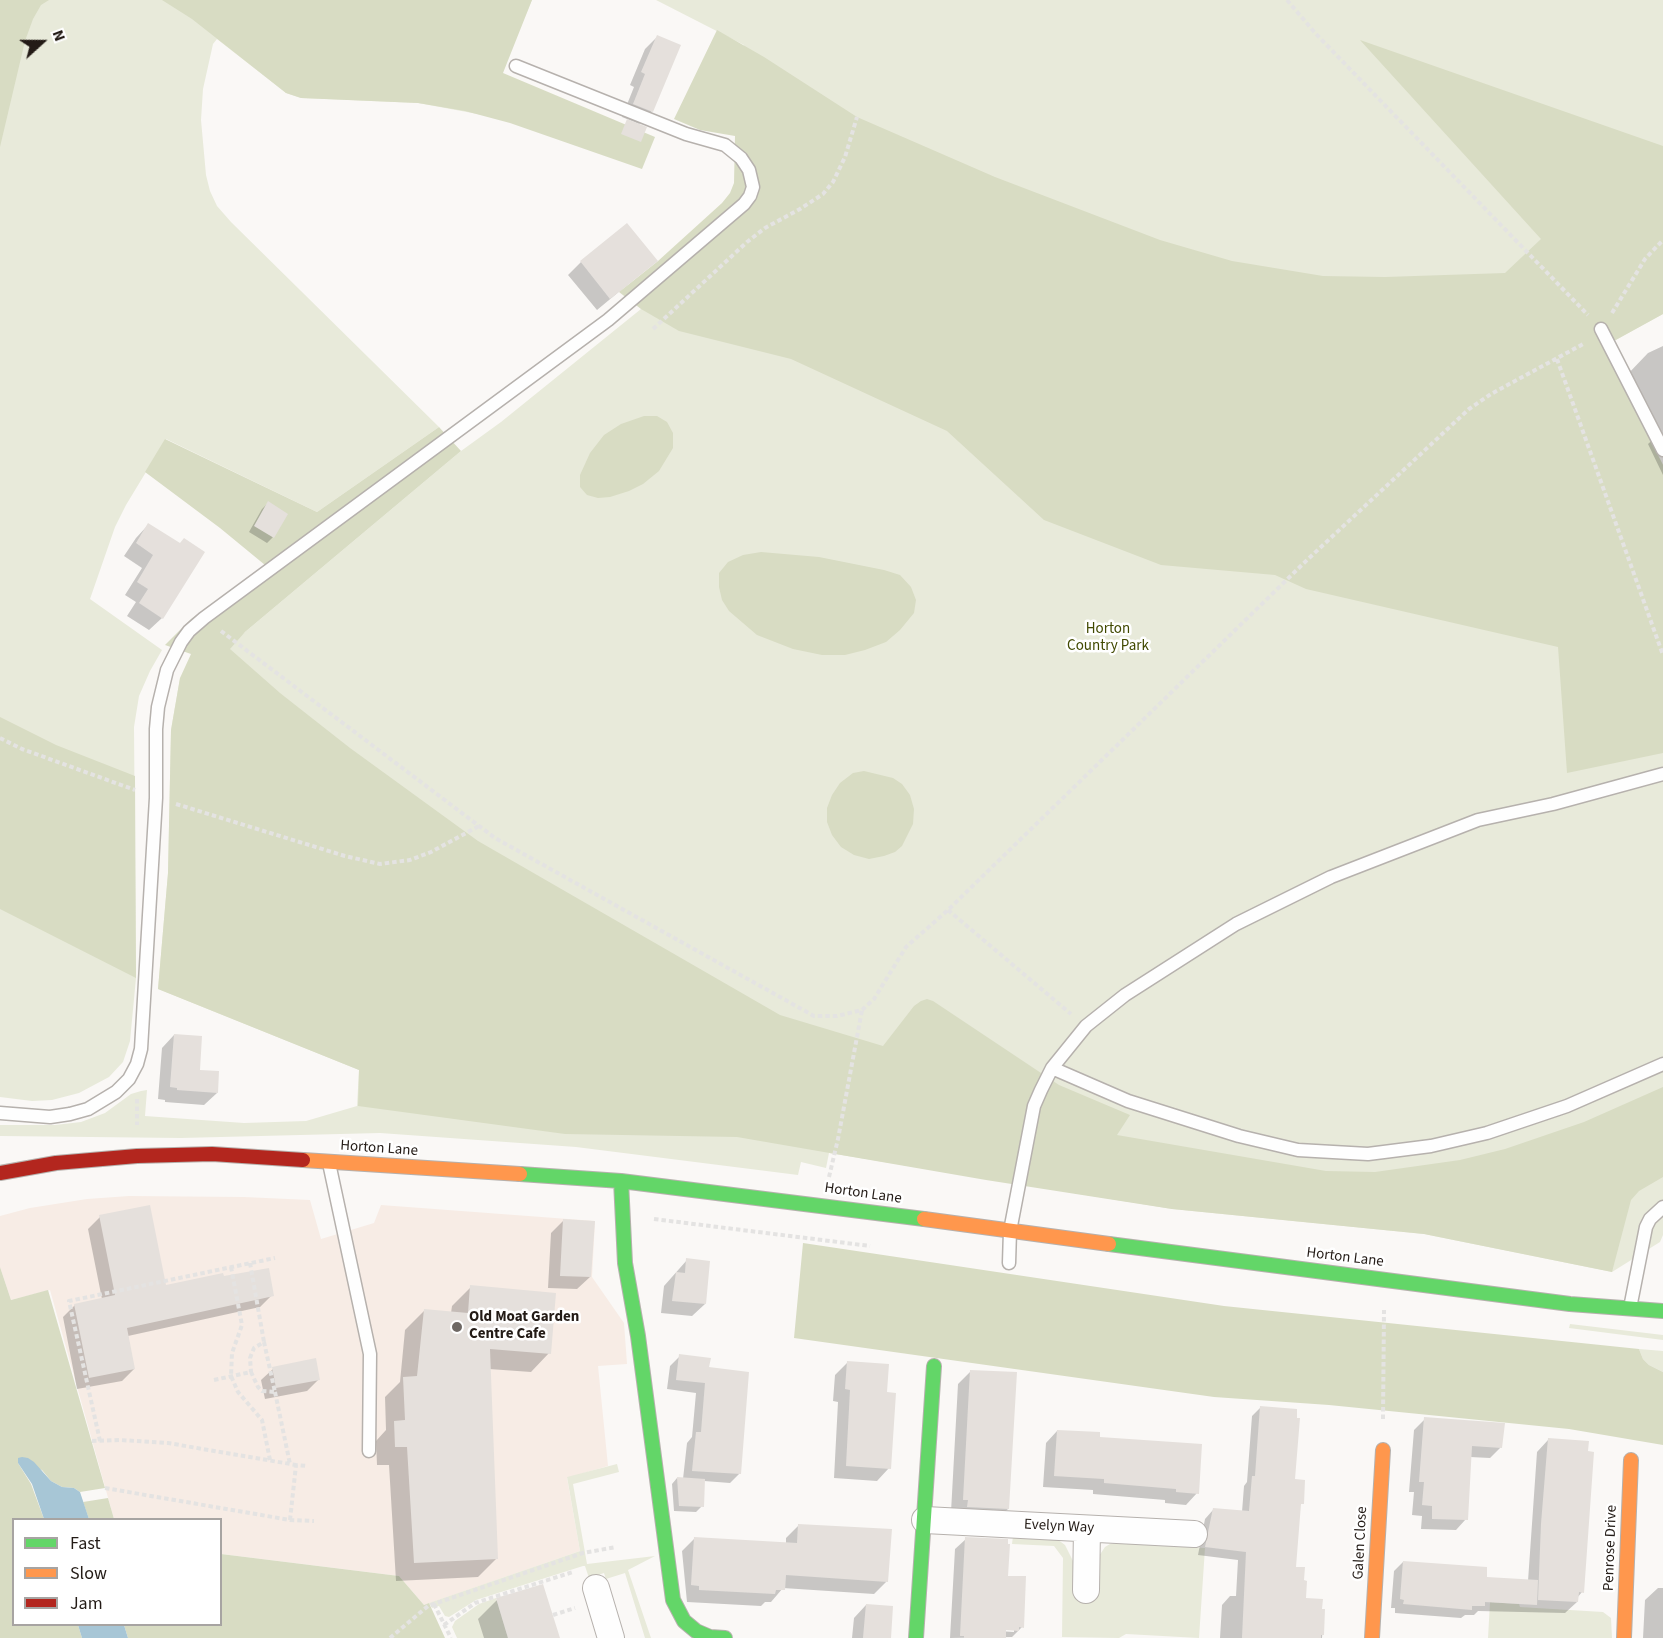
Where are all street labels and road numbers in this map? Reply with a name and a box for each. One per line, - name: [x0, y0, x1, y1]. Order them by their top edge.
- street label: Horton Lane: [340, 1137, 418, 1161]
- street label: Horton Lane: [823, 1180, 903, 1208]
- street label: Horton Lane: [1305, 1244, 1385, 1272]
- street label: Penrose Drive: [1601, 1505, 1621, 1591]
- street label: Galen Close: [1350, 1506, 1372, 1580]
- street label: Evelyn Way: [1023, 1516, 1095, 1538]

